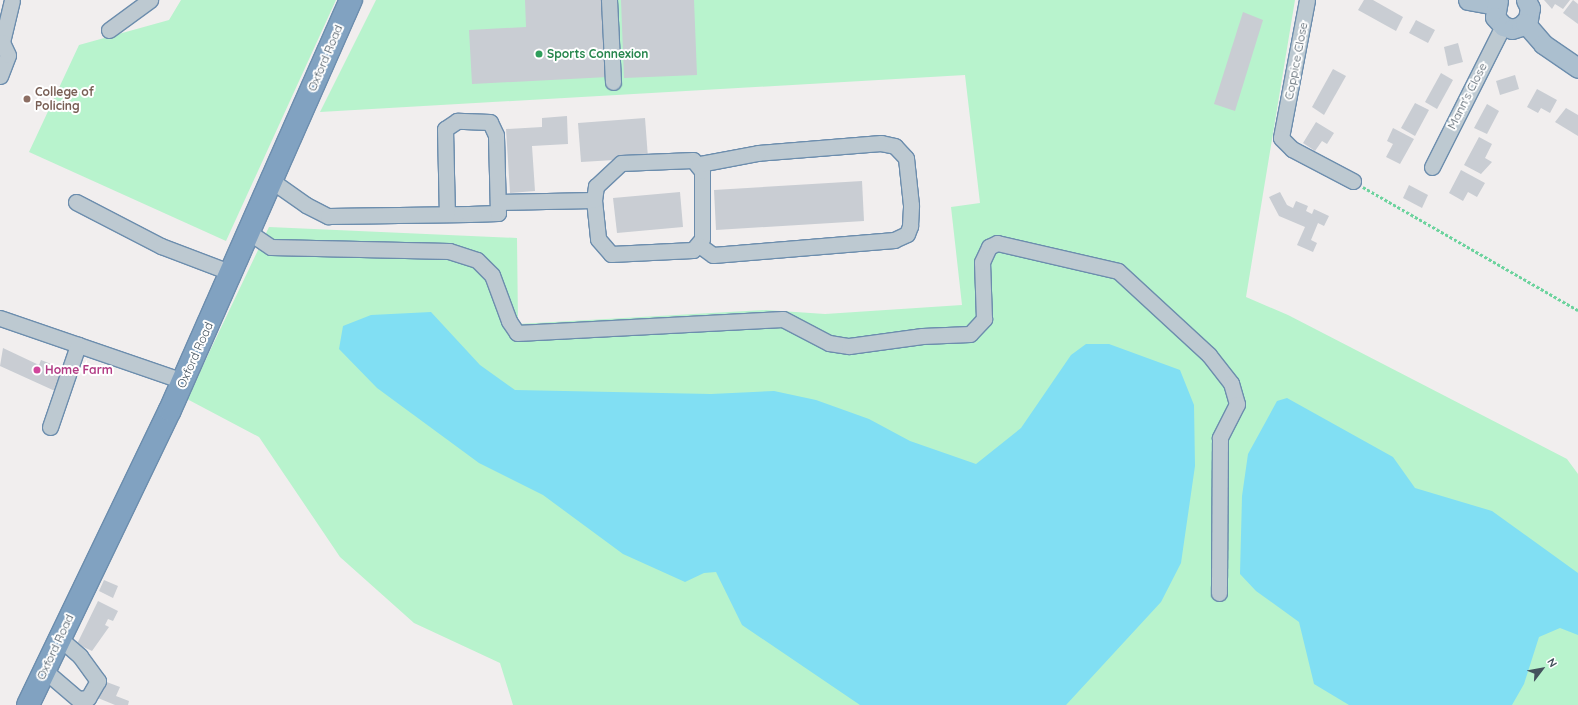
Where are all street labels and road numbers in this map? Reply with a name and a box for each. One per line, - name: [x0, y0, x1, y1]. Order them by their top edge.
- street label: Coppice Close: [1281, 21, 1311, 101]
- street label: Oxford Road: [305, 23, 345, 93]
- street label: Mann's Close: [1444, 60, 1490, 132]
- street label: Oxford Road: [174, 320, 216, 390]
- street label: Oxford Road: [34, 612, 76, 682]

